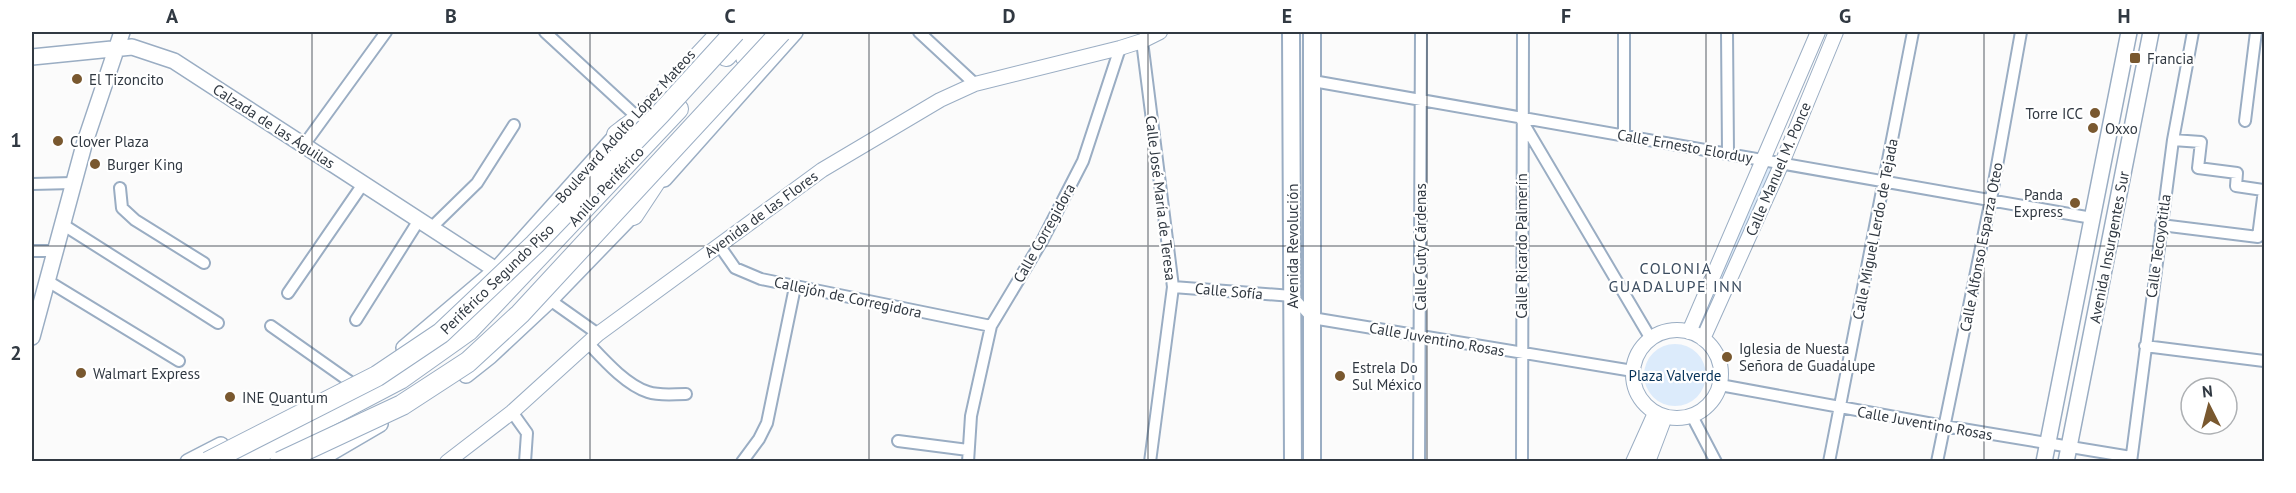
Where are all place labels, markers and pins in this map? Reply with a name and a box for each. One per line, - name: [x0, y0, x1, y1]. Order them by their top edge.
- place label: Francia: [2147, 49, 2194, 68]
- marker: Francia: [2128, 51, 2142, 65]
- place label: El Tizoncito: [89, 70, 164, 89]
- marker: El Tizoncito: [70, 72, 84, 86]
- place label: Torre ICC: [2026, 104, 2083, 123]
- marker: Torre ICC: [2088, 106, 2102, 120]
- place label: Oxxo: [2105, 119, 2138, 138]
- marker: Oxxo: [2086, 121, 2100, 135]
- place label: Clover Plaza: [70, 132, 149, 151]
- marker: Clover Plaza: [51, 134, 65, 148]
- place label: Burger King: [107, 155, 183, 174]
- marker: Burger King: [88, 157, 102, 171]
- place label: Panda Express: [2014, 185, 2063, 221]
- marker: Panda Express: [2068, 196, 2082, 210]
- place label: Iglesia de Nuesta Señora de Guadalupe: [1739, 339, 1876, 375]
- marker: Iglesia de Nuesta Señora de Guadalupe: [1720, 350, 1734, 364]
- place label: Estrela Do Sul México: [1352, 358, 1422, 394]
- place label: Walmart Express: [93, 364, 200, 383]
- marker: Walmart Express: [74, 366, 88, 380]
- marker: Estrela Do Sul México: [1333, 369, 1347, 383]
- place label: INE Quantum: [242, 388, 328, 407]
- marker: INE Quantum: [223, 390, 237, 404]

